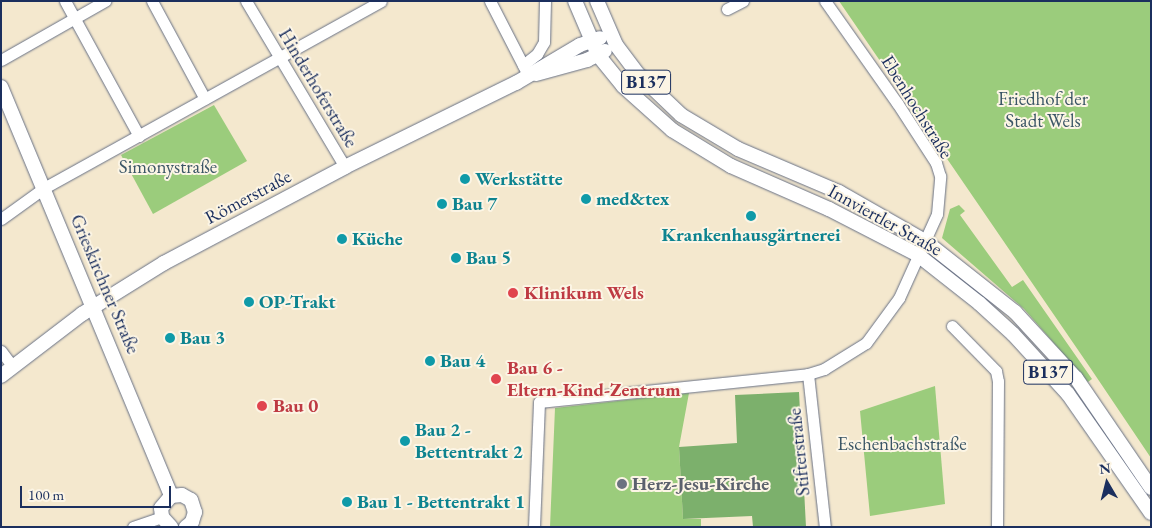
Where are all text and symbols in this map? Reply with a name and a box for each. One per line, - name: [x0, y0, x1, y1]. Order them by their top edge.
- street label: Hinderhoferstraße: [273, 24, 363, 152]
- street label: Ebenhochstraße: [876, 51, 958, 163]
- road number: B137: [621, 66, 671, 98]
- park label: Friedhof der Stadt Wels: [998, 88, 1088, 132]
- park label: Simonystraße: [119, 156, 217, 178]
- street label: Römerstraße: [201, 165, 295, 229]
- place label: Werkstätte: [475, 168, 563, 190]
- marker: Werkstätte: [459, 173, 471, 185]
- street label: Innviertler Straße: [824, 179, 946, 261]
- place label: med&tex: [596, 188, 669, 210]
- place label: Bau 7: [452, 193, 497, 215]
- marker: med&tex: [580, 193, 592, 205]
- marker: Bau 7: [436, 198, 448, 210]
- marker: Krankenhausgärtnerei: [745, 210, 757, 222]
- street label: Grieskirchner Straße: [65, 211, 145, 357]
- place label: Krankenhausgärtnerei: [661, 224, 841, 246]
- place label: Küche: [352, 228, 403, 250]
- marker: Küche: [336, 233, 348, 245]
- place label: Bau 5: [466, 247, 511, 269]
- marker: Bau 5: [450, 252, 462, 264]
- place label: Klinikum Wels: [524, 282, 644, 304]
- marker: Klinikum Wels: [506, 286, 520, 300]
- place label: OP-Trakt: [259, 291, 336, 313]
- marker: OP-Trakt: [243, 296, 255, 308]
- place label: Bau 3: [180, 327, 225, 349]
- marker: Bau 3: [164, 332, 176, 344]
- place label: Bau 4: [440, 350, 485, 372]
- marker: Bau 4: [424, 355, 436, 367]
- place label: Bau 6 - Eltern-Kind-Zentrum: [507, 357, 681, 401]
- road number: B137: [1023, 357, 1073, 388]
- marker: Bau 6 - Eltern-Kind-Zentrum: [489, 372, 503, 386]
- place label: Bau 0: [273, 395, 318, 417]
- marker: Bau 0: [255, 399, 269, 413]
- street label: Stifterstraße: [783, 407, 815, 497]
- place label: Bau 2 - Bettentrakt 2: [415, 419, 523, 463]
- park label: Eschenbachstraße: [837, 433, 967, 455]
- marker: Bau 2 - Bettentrakt 2: [399, 435, 411, 447]
- north arrow: [1082, 458, 1132, 508]
- text: N: [1098, 458, 1112, 478]
- place label: Herz-Jesu-Kirche: [632, 473, 769, 495]
- scale bar: [22, 476, 174, 508]
- marker: Herz-Jesu-Kirche: [616, 478, 628, 490]
- text: 100 m: [28, 485, 64, 504]
- place label: Bau 1 - Bettentrakt 1: [357, 491, 525, 513]
- marker: Bau 1 - Bettentrakt 1: [341, 496, 353, 508]

